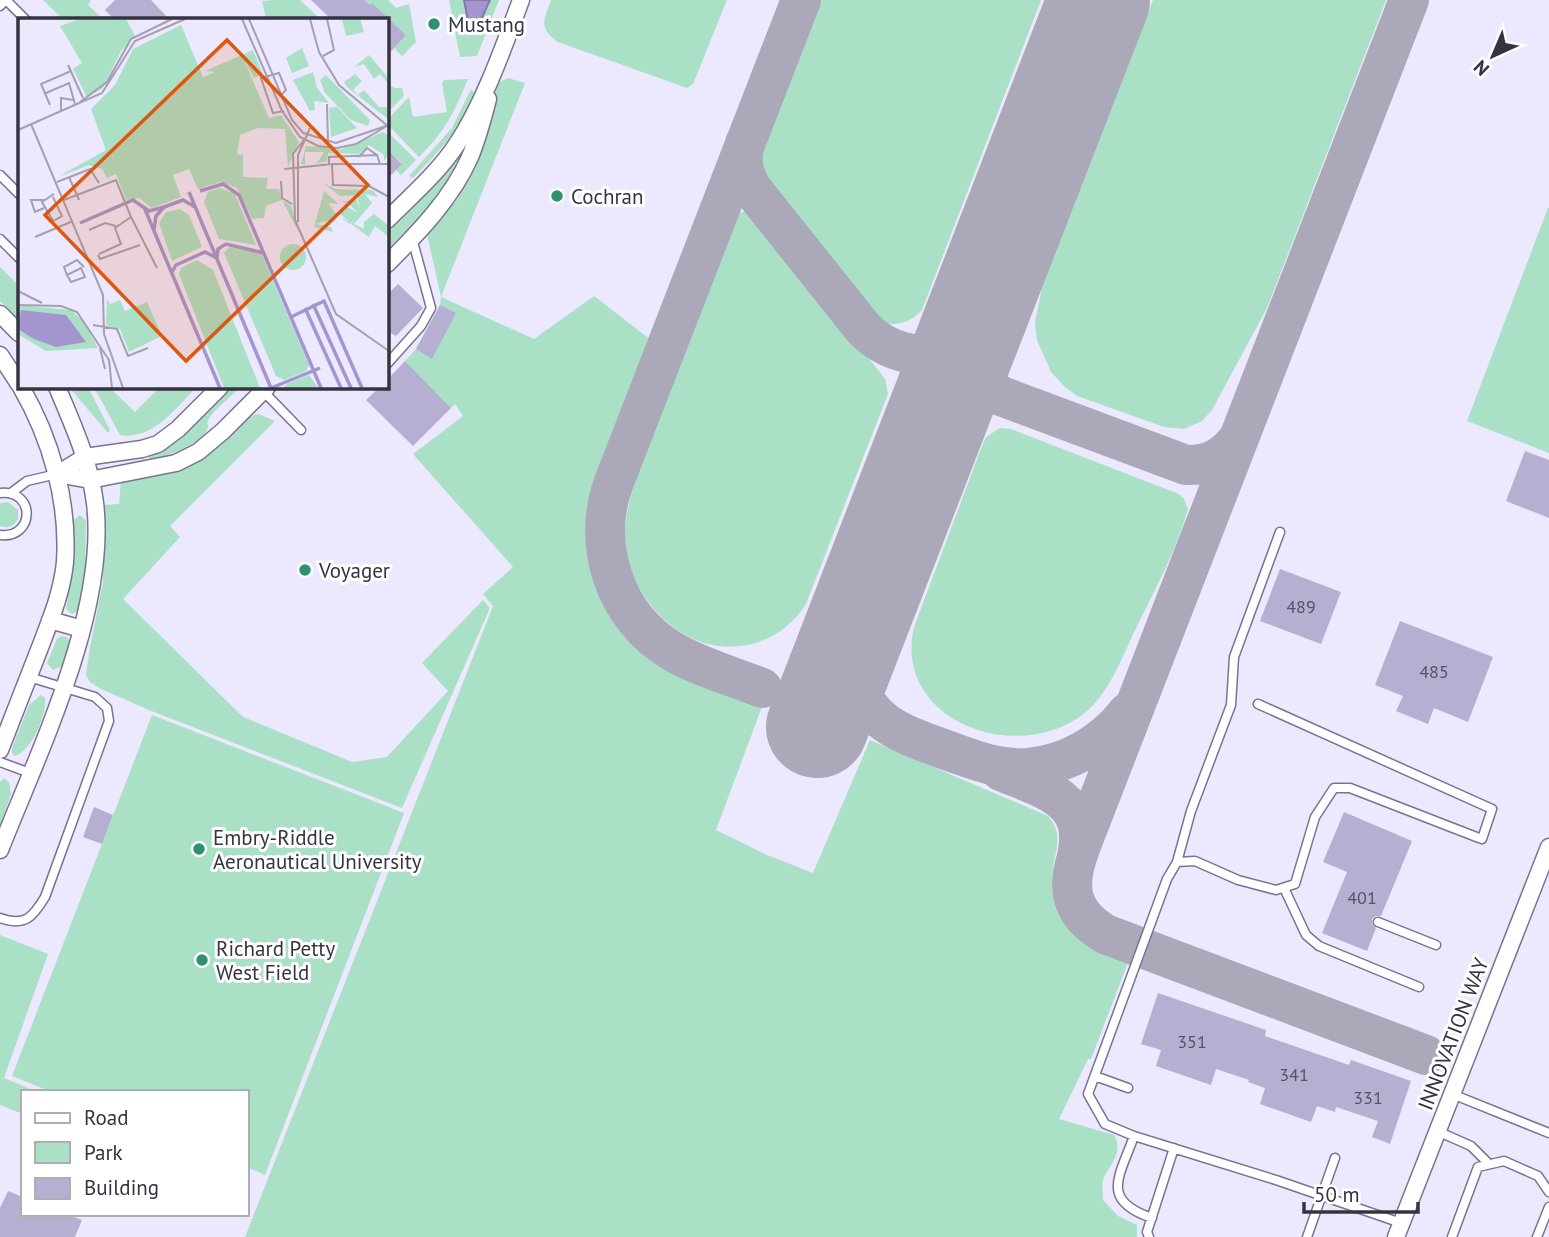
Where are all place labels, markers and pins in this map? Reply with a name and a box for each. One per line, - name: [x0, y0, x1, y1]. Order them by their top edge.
- place label: Mustang: [448, 11, 525, 38]
- marker: Mustang: [426, 16, 442, 32]
- place label: Cochran: [571, 183, 644, 210]
- marker: Cochran: [549, 188, 565, 204]
- place label: Voyager: [318, 557, 390, 584]
- marker: Voyager: [297, 562, 313, 578]
- place label: Embry-Riddle Aeronautical University: [213, 824, 422, 875]
- marker: Embry-Riddle Aeronautical University: [191, 841, 207, 857]
- place label: Richard Petty West Field: [216, 935, 335, 986]
- marker: Richard Petty West Field: [194, 952, 210, 968]

